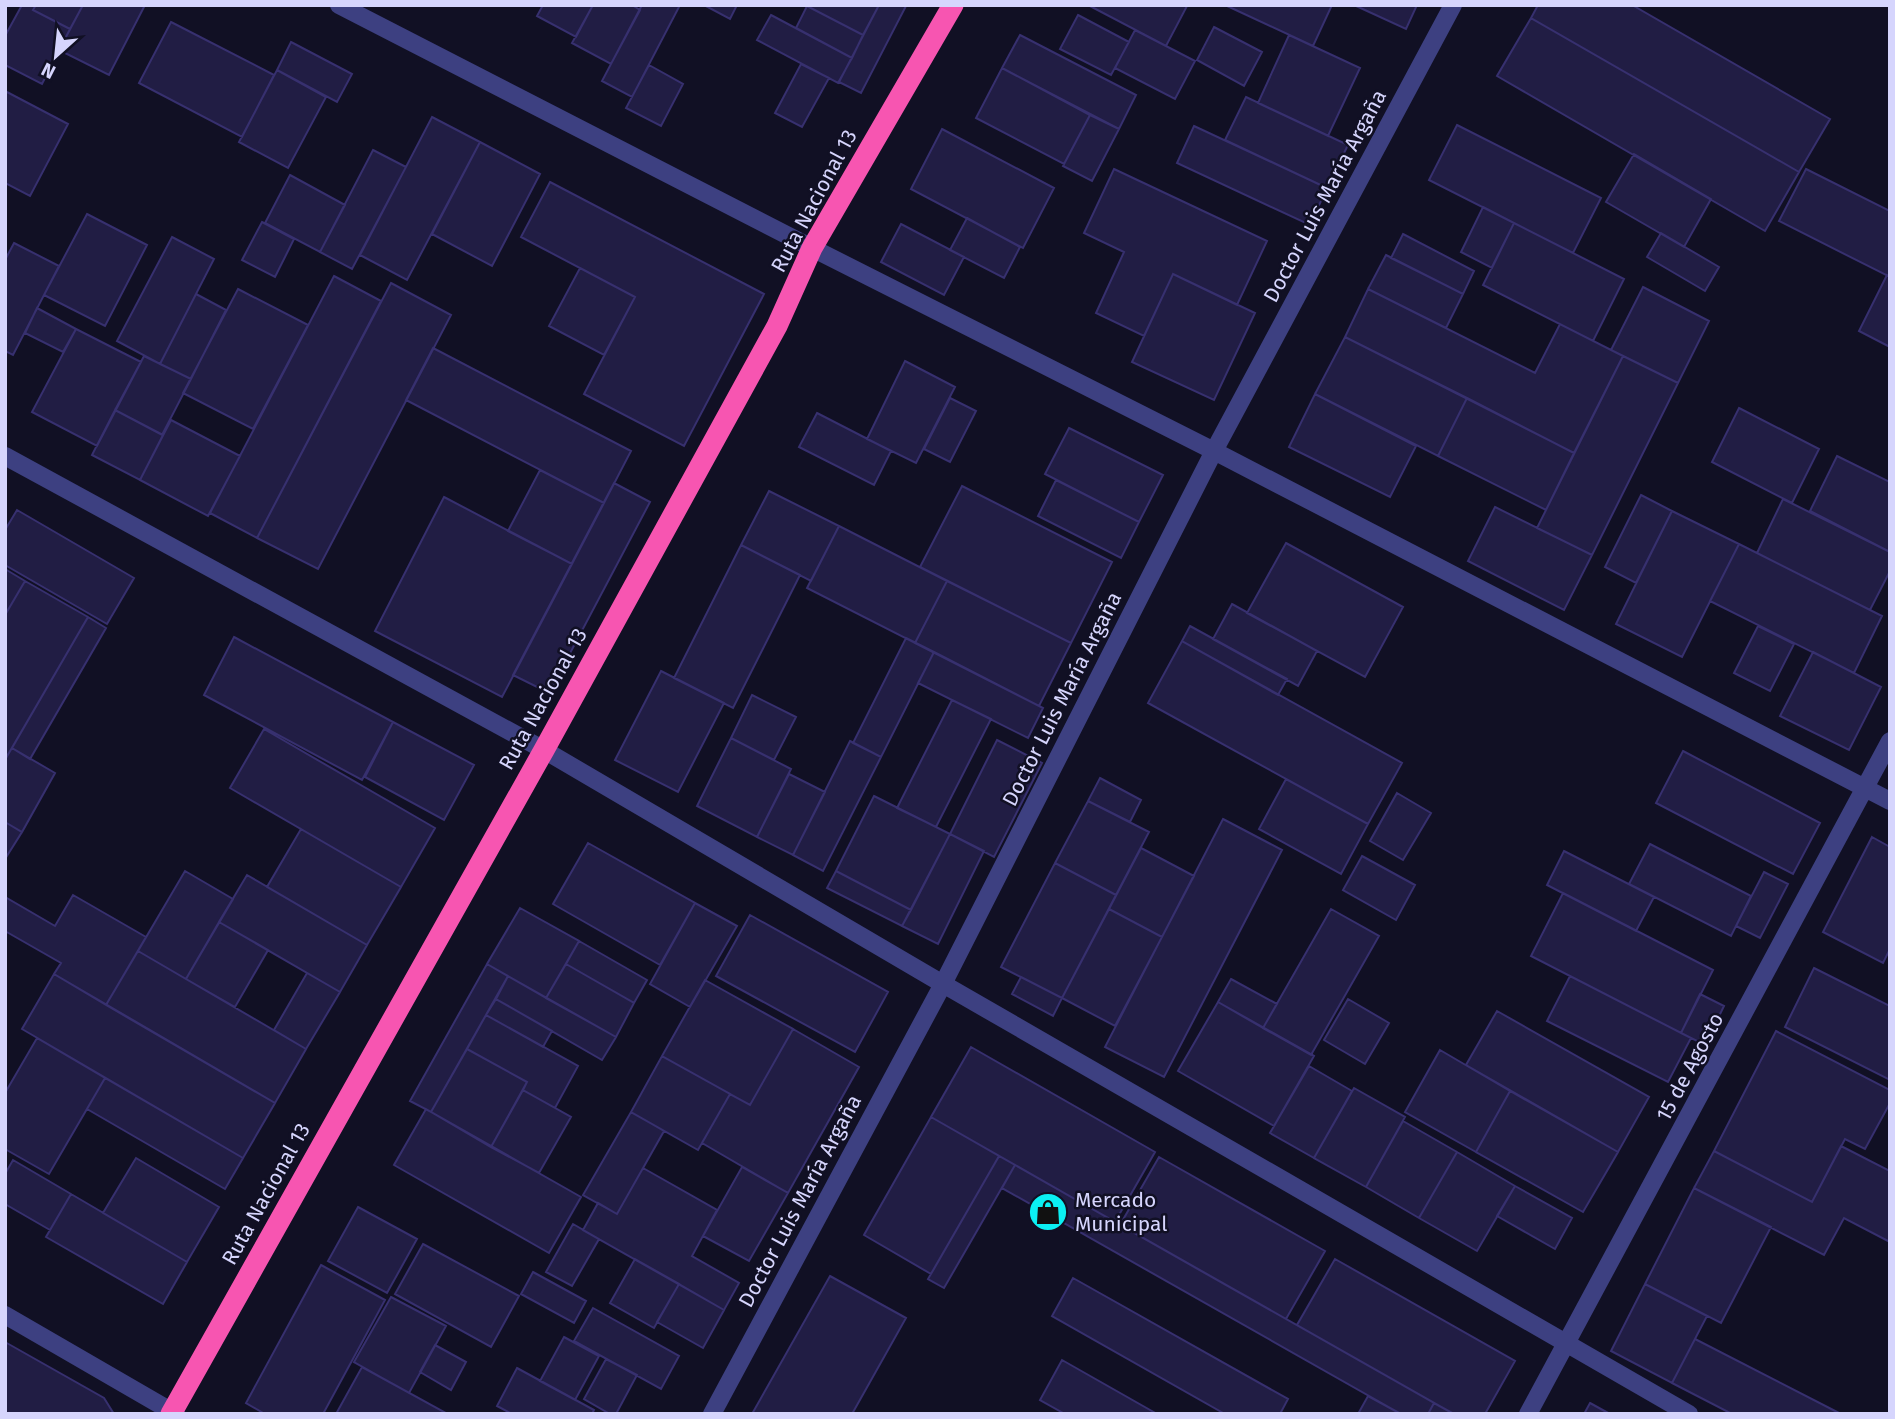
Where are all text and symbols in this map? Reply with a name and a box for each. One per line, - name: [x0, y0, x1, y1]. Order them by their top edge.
- north arrow: [21, 21, 91, 91]
- text: N: [38, 58, 59, 84]
- street label: Doctor Luis María Argaña: [1258, 85, 1392, 307]
- street label: Ruta Nacional 13: [765, 125, 863, 277]
- street label: Doctor Luis María Argaña: [997, 588, 1127, 810]
- street label: Ruta Nacional 13: [493, 624, 593, 774]
- street label: 15 de Agosto: [1651, 1008, 1729, 1126]
- street label: Doctor Luis María Argaña: [733, 1090, 867, 1312]
- street label: Ruta Nacional 13: [216, 1119, 316, 1269]
- place label: Mercado Municipal: [1075, 1187, 1167, 1237]
- shop icon: Mercado Municipal: [1027, 1191, 1069, 1233]

